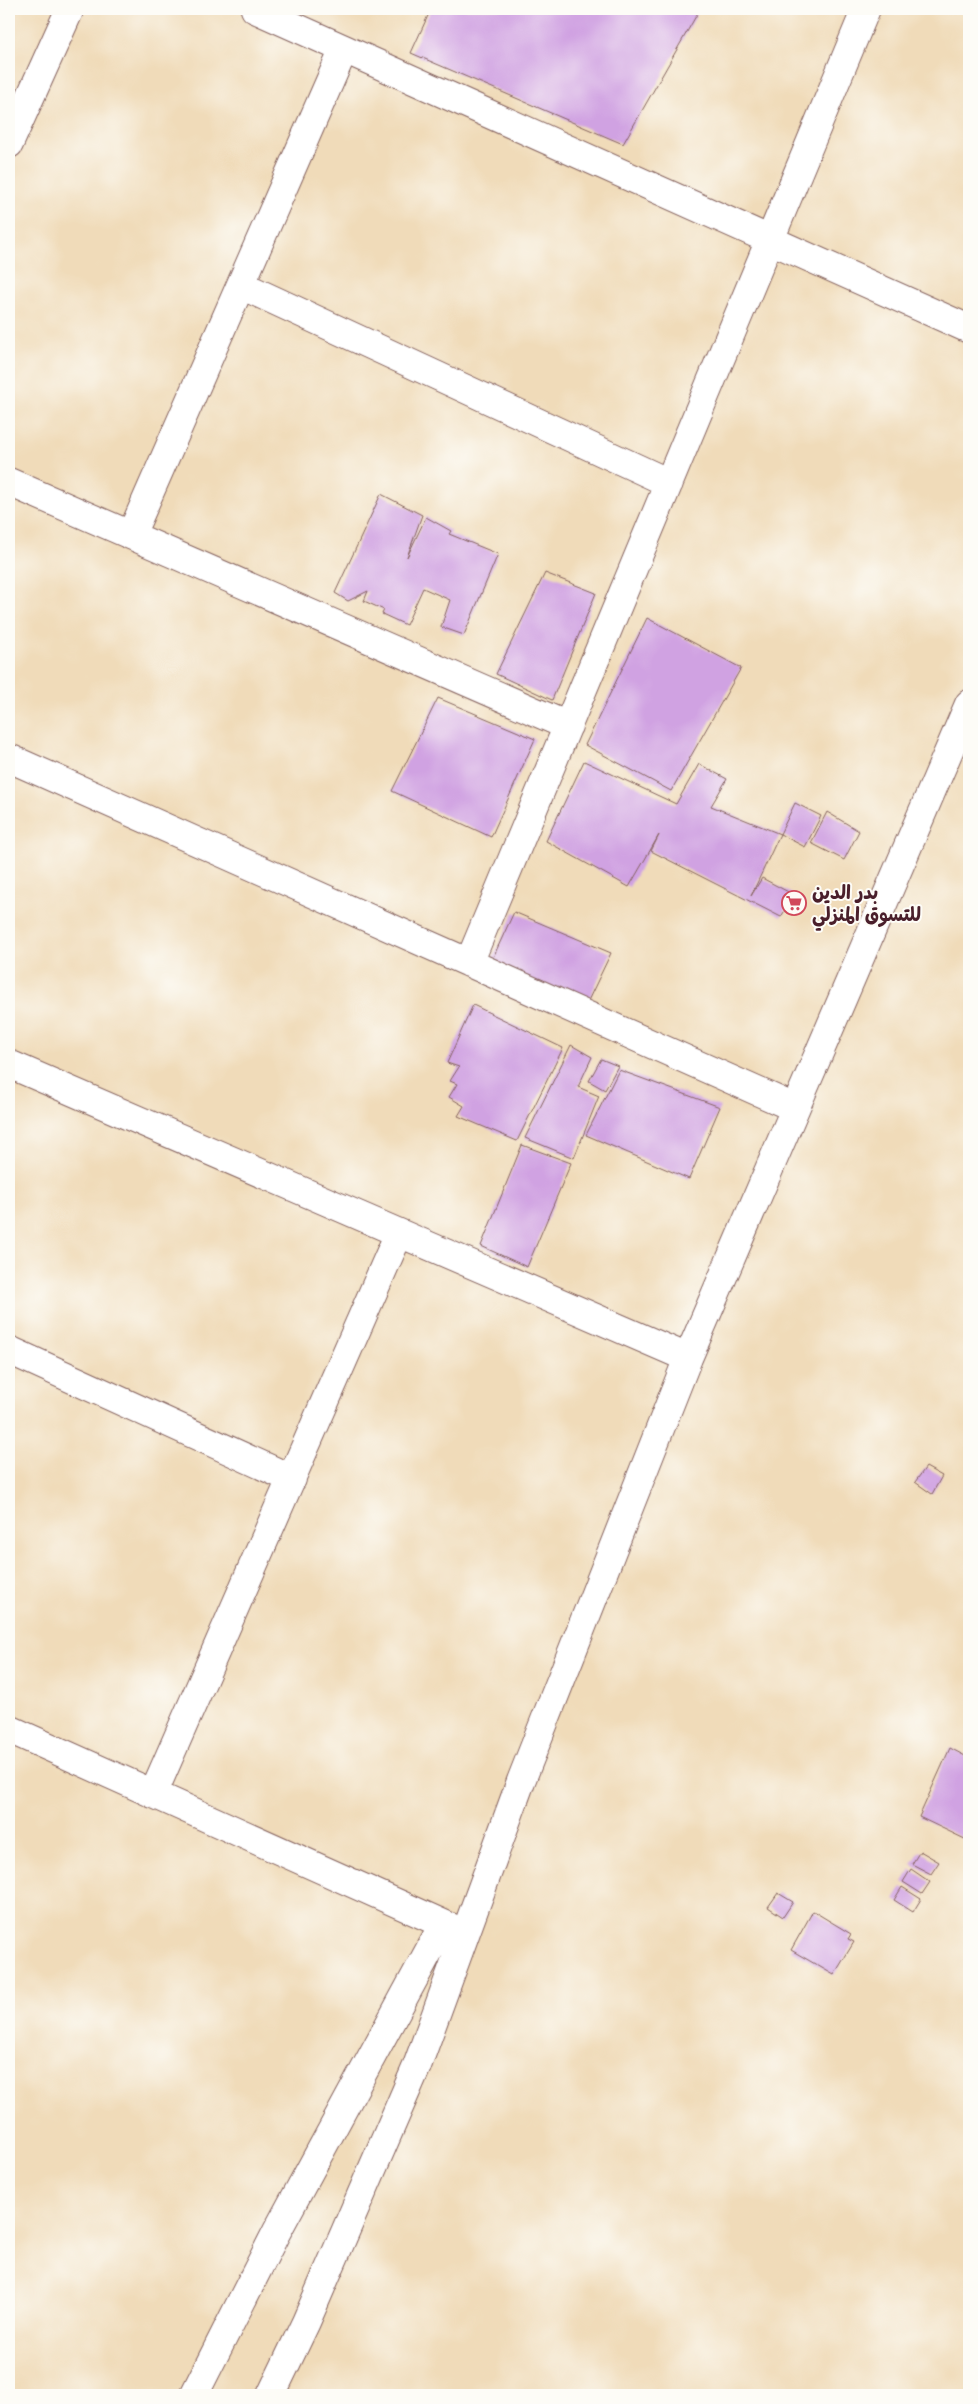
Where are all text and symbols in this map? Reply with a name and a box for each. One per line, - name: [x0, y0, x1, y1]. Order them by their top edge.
- place label: بدر الدين للتسوق المنزلي: [812, 876, 921, 931]
- supermarket icon: بدر الدين للتسوق المنزلي: [781, 890, 807, 916]

